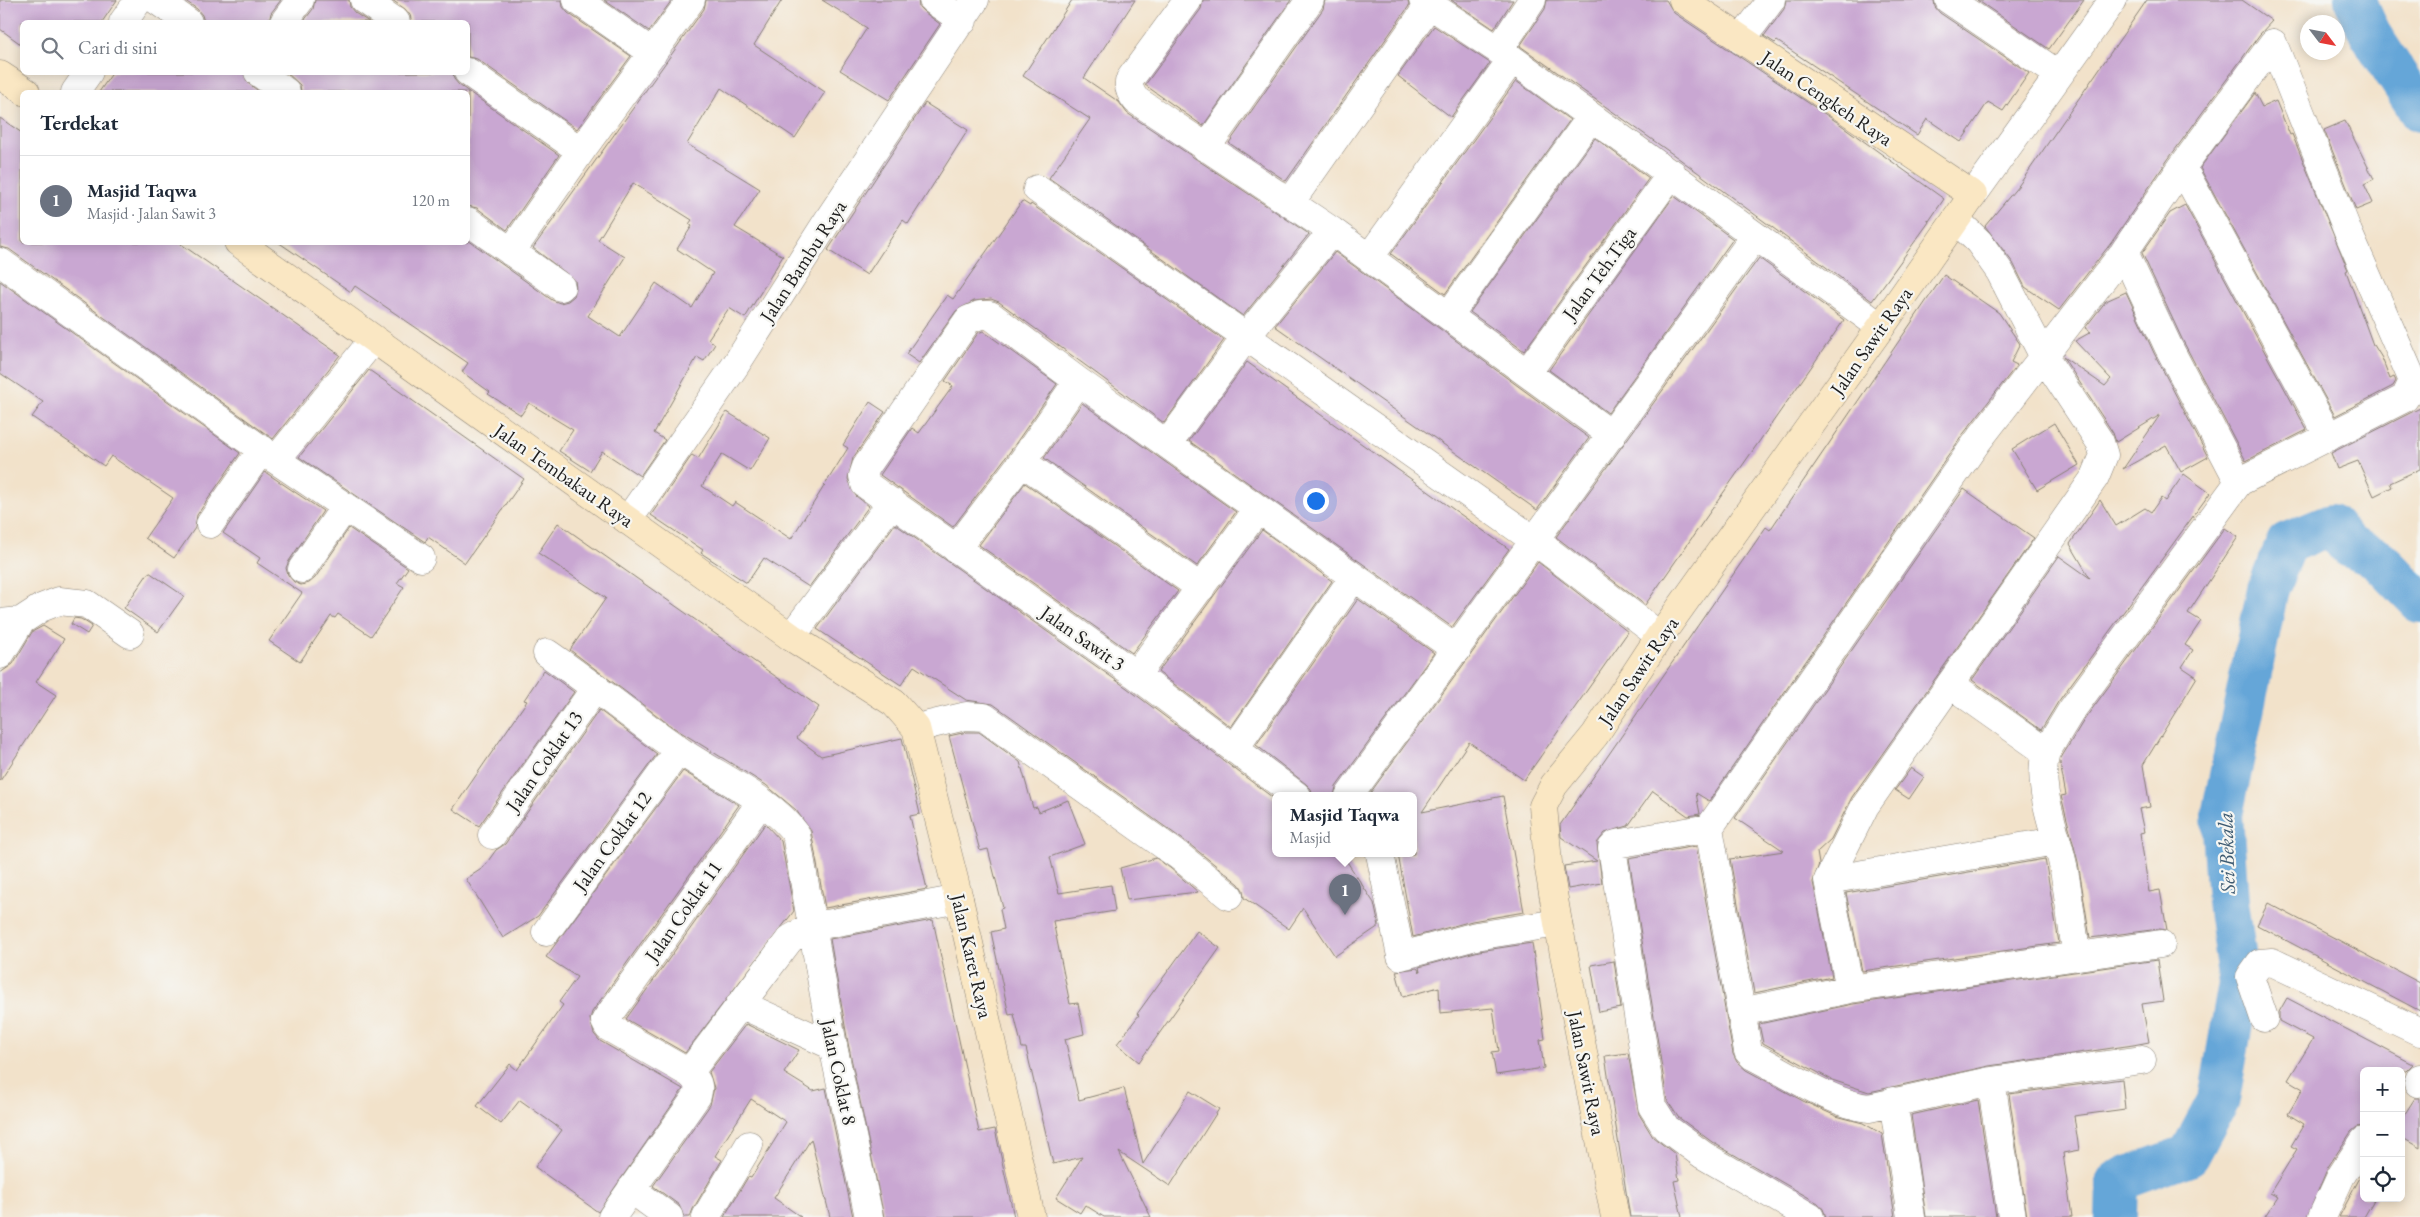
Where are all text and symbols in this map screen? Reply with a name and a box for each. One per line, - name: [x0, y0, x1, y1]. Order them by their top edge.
- north arrow: [2300, 15, 2345, 60]
- search box: [20, 20, 470, 75]
- icon: search: [38, 34, 66, 62]
- text: Cari di sini: [78, 35, 157, 60]
- street label: Jalan Cengkeh Raya: [1755, 43, 1898, 152]
- text: Terdekat: [40, 109, 118, 136]
- text: Masjid Taqwa: [87, 178, 197, 203]
- text: 1: [52, 190, 60, 211]
- text: 120 m: [411, 190, 450, 211]
- street label: Jalan Bambu Raya: [753, 195, 852, 329]
- text: Masjid · Jalan Sawit 3: [87, 203, 216, 224]
- street label: Jalan Teh.Tiga: [1555, 221, 1642, 327]
- street label: Jalan Sawit Raya: [1823, 282, 1918, 402]
- street label: Jalan Tembakau Raya: [487, 416, 639, 533]
- your location: [1303, 488, 1329, 514]
- street label: Jalan Sawit 3: [1034, 598, 1130, 677]
- street label: Jalan Sawit Raya: [1591, 611, 1684, 732]
- street label: Jalan Coklat 13: [498, 705, 588, 818]
- street label: Jalan Coklat 12: [566, 785, 657, 898]
- popup: [1272, 792, 1417, 857]
- text: Masjid Taqwa: [1290, 802, 1399, 827]
- water label: Sei Bekala: [2211, 812, 2241, 895]
- text: Masjid: [1290, 827, 1331, 848]
- street label: Jalan Coklat 11: [637, 855, 727, 968]
- pin: 1: [1329, 874, 1361, 915]
- street label: Jalan Karet Raya: [945, 889, 999, 1021]
- street label: Jalan Sawit Raya: [1562, 1007, 1612, 1138]
- street label: Jalan Coklat 8: [815, 1015, 863, 1128]
- map controls: [2360, 1067, 2405, 1202]
- button: +: [2360, 1067, 2405, 1112]
- button: −: [2360, 1112, 2405, 1157]
- button: locate: [2360, 1157, 2405, 1202]

